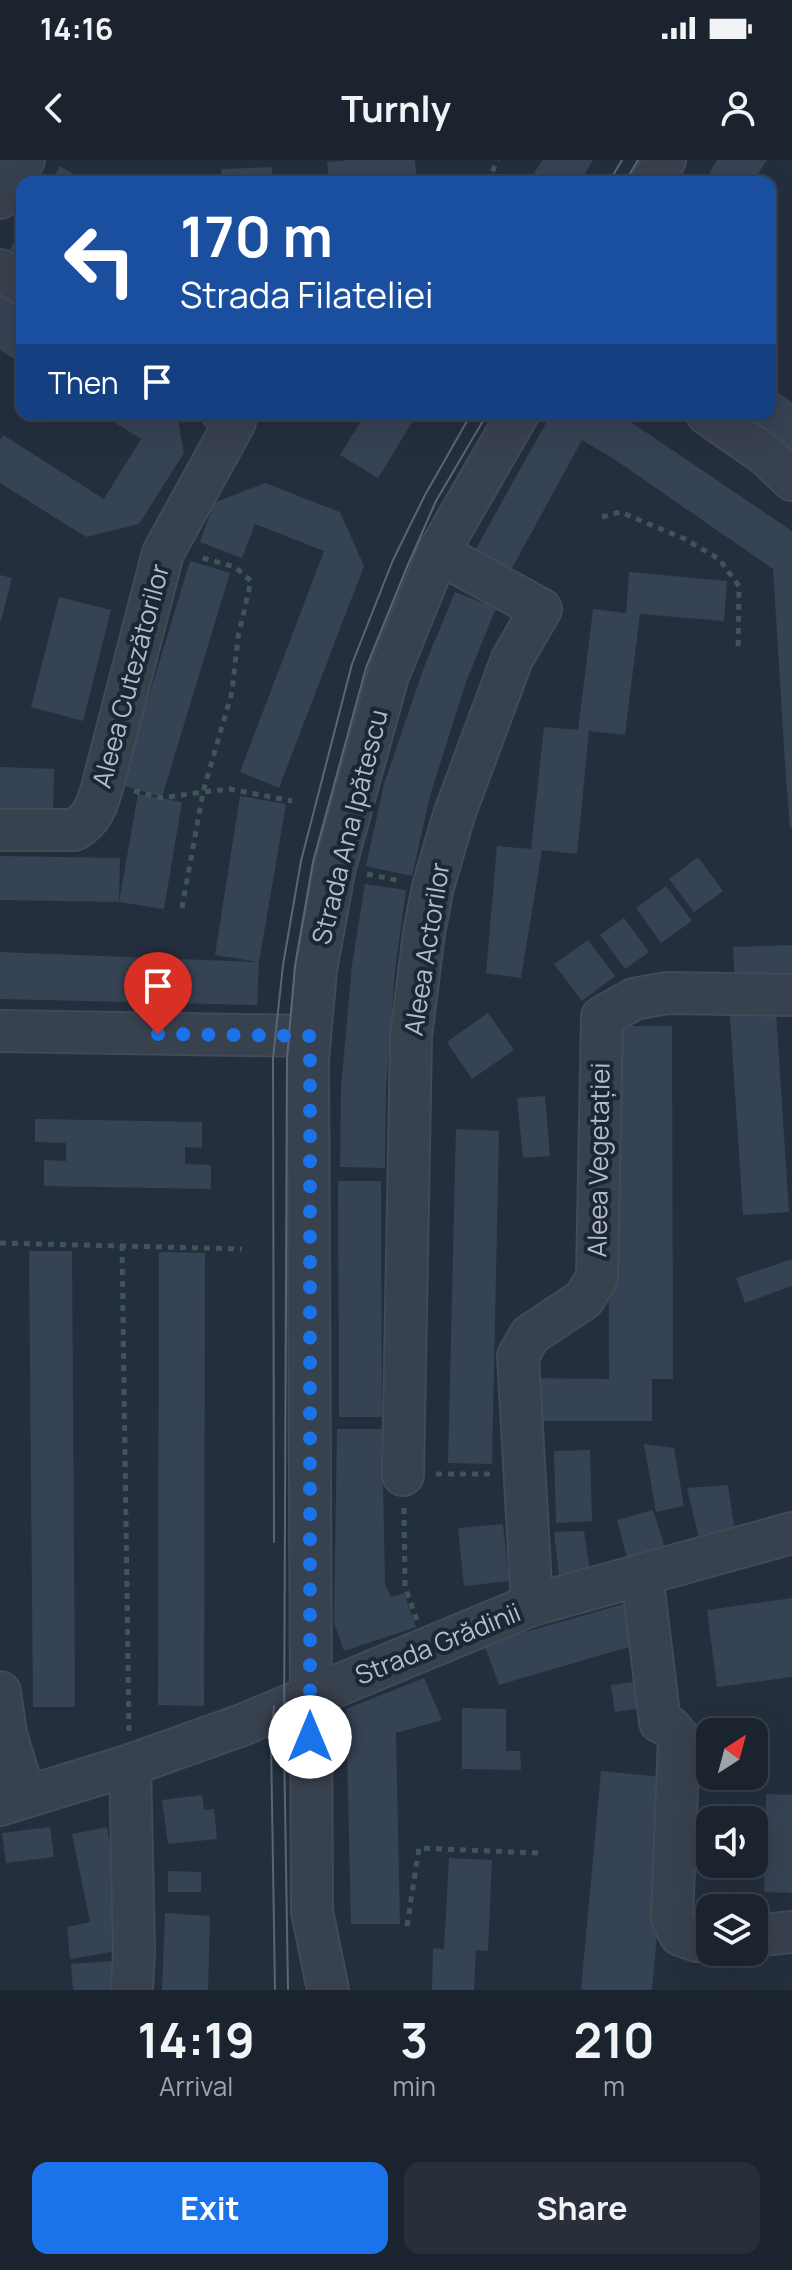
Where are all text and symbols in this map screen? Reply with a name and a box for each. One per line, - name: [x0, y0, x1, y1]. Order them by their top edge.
- text: 14:16: [40, 8, 113, 49]
- text: Turnly: [341, 84, 451, 133]
- icon: back: [32, 86, 76, 130]
- icon: person: [716, 86, 760, 130]
- text: 170 m: [180, 197, 333, 274]
- icon: left: [48, 208, 152, 312]
- text: Strada Filateliei: [180, 270, 433, 319]
- icon: arrive: [135, 360, 179, 404]
- text: Then: [48, 362, 119, 403]
- street label: Aleea Cutezătorilor: [83, 560, 177, 792]
- street label: Strada Ana Ipătescu: [302, 706, 396, 948]
- street label: Aleea Actorilor: [395, 860, 457, 1038]
- pin: [124, 952, 192, 1034]
- icon: arrive: [136, 964, 180, 1008]
- street label: Aleea Vegetației: [578, 1062, 618, 1258]
- street label: Strada Grădinii: [350, 1594, 526, 1693]
- position arrow: [268, 1695, 352, 1779]
- north arrow: [696, 1718, 768, 1790]
- map controls: [696, 1718, 768, 1966]
- button: sound: [696, 1806, 768, 1878]
- button: layers: [696, 1894, 768, 1966]
- text: 14:19: [137, 2007, 255, 2072]
- text: 3: [400, 2007, 428, 2072]
- text: 210: [573, 2007, 655, 2072]
- text: Arrival: [159, 2068, 233, 2104]
- text: min: [392, 2068, 436, 2104]
- text: m: [603, 2068, 625, 2104]
- button: Exit: [32, 2162, 388, 2254]
- button: Share: [404, 2162, 760, 2254]

